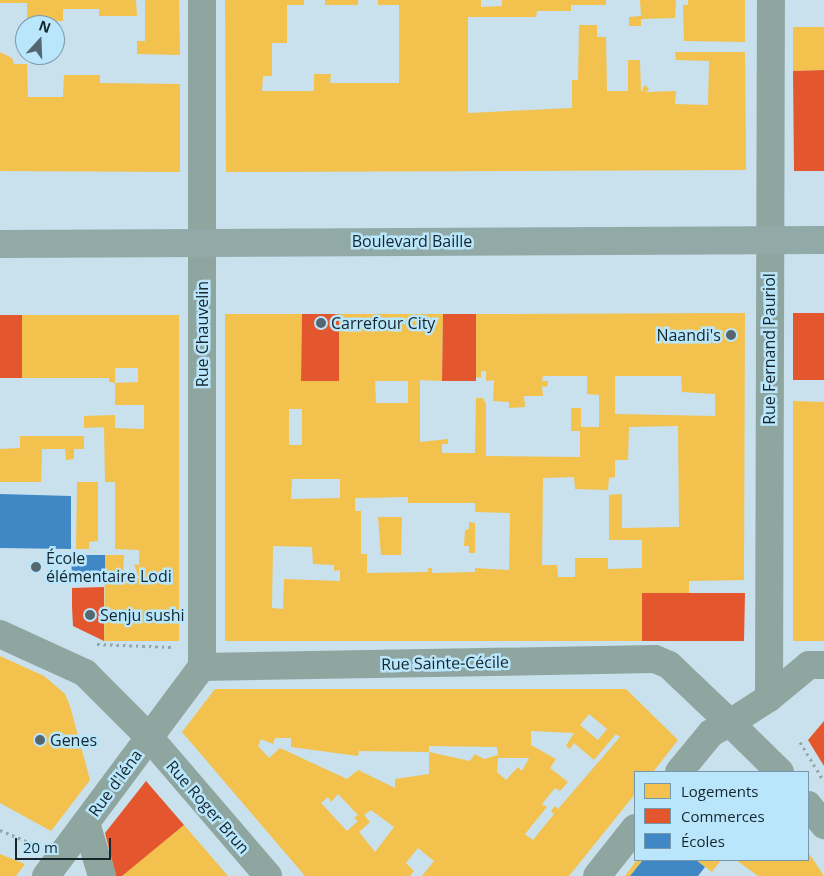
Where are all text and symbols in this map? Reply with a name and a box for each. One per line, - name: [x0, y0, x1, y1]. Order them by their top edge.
- north arrow: [15, 15, 65, 65]
- text: N: [36, 15, 54, 37]
- street label: Boulevard Baille: [352, 231, 472, 251]
- street label: Rue Fernand Pauriol: [759, 273, 779, 425]
- street label: Rue Chauvelin: [192, 281, 212, 387]
- place label: Carrefour City: [331, 313, 435, 333]
- marker: Carrefour City: [315, 317, 327, 329]
- place label: Naandi's: [656, 325, 721, 345]
- marker: Naandi's: [725, 329, 737, 341]
- place label: École élémentaire Lodi: [46, 548, 172, 586]
- marker: École élémentaire Lodi: [30, 561, 42, 573]
- place label: Senju sushi: [100, 605, 184, 625]
- marker: Senju sushi: [84, 609, 96, 621]
- street label: Rue Sainte-Cécile: [381, 652, 509, 674]
- place label: Genes: [50, 730, 97, 750]
- marker: Genes: [34, 734, 46, 746]
- street label: Rue d'Iéna: [84, 746, 146, 820]
- street label: Rue Roger Brun: [162, 756, 254, 858]
- legend: [634, 771, 809, 861]
- text: Logements: [681, 781, 758, 801]
- text: Commerces: [681, 806, 765, 826]
- scale bar: [18, 828, 114, 860]
- text: Écoles: [681, 831, 725, 851]
- text: 20 m: [23, 837, 58, 857]

